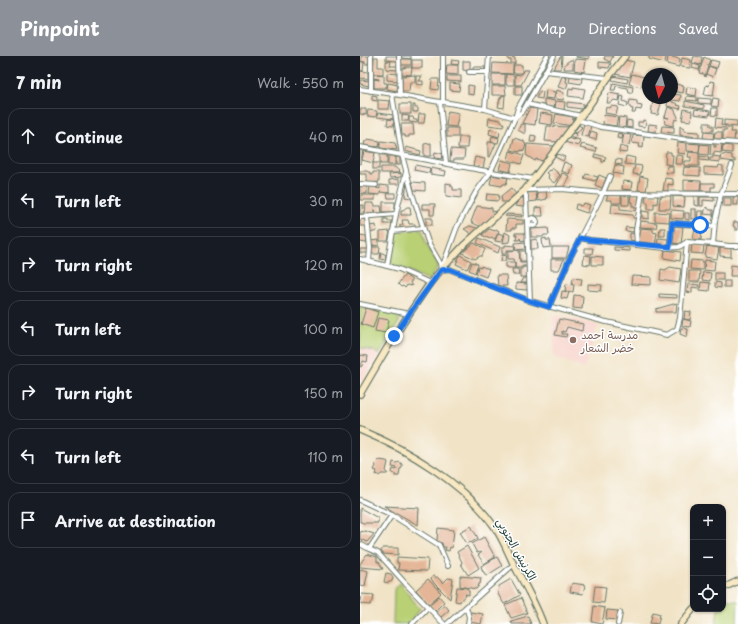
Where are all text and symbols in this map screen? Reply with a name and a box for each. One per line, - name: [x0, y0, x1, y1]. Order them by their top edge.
- text: Pinpoint: [20, 14, 100, 42]
- text: Map: [536, 18, 566, 39]
- text: Directions: [588, 18, 656, 39]
- text: Saved: [678, 18, 718, 39]
- north arrow: [642, 68, 678, 104]
- text: 7 min: [16, 69, 62, 95]
- text: Walk · 550 m: [257, 73, 344, 92]
- icon: ahead: [17, 125, 39, 147]
- text: Continue: [55, 125, 123, 148]
- text: 40 m: [309, 127, 343, 146]
- icon: left: [17, 189, 39, 211]
- text: Turn left: [55, 189, 121, 212]
- text: 30 m: [309, 191, 343, 210]
- route start: [691, 216, 709, 234]
- icon: right: [17, 253, 39, 275]
- text: Turn right: [55, 253, 132, 276]
- text: 120 m: [304, 255, 343, 274]
- icon: left: [17, 317, 39, 339]
- text: Turn left: [55, 317, 121, 340]
- text: 100 m: [303, 319, 343, 338]
- place label: مدرسة أحمد خضر الشعار: [580, 326, 638, 356]
- route end: [385, 327, 403, 345]
- marker: مدرسة أحمد خضر الشعار: [568, 335, 578, 345]
- icon: right: [17, 381, 39, 403]
- text: Turn right: [55, 381, 132, 404]
- text: 150 m: [304, 383, 343, 402]
- icon: left: [17, 445, 39, 467]
- text: Turn left: [55, 445, 121, 468]
- text: 110 m: [308, 447, 343, 466]
- map controls: [690, 504, 726, 612]
- button: +: [690, 504, 726, 540]
- icon: arrive: [17, 509, 39, 531]
- text: Arrive at destination: [55, 509, 216, 532]
- street label: الكرنيش الجنوبي: [490, 514, 541, 585]
- button: −: [690, 540, 726, 576]
- button: locate: [690, 576, 726, 612]

